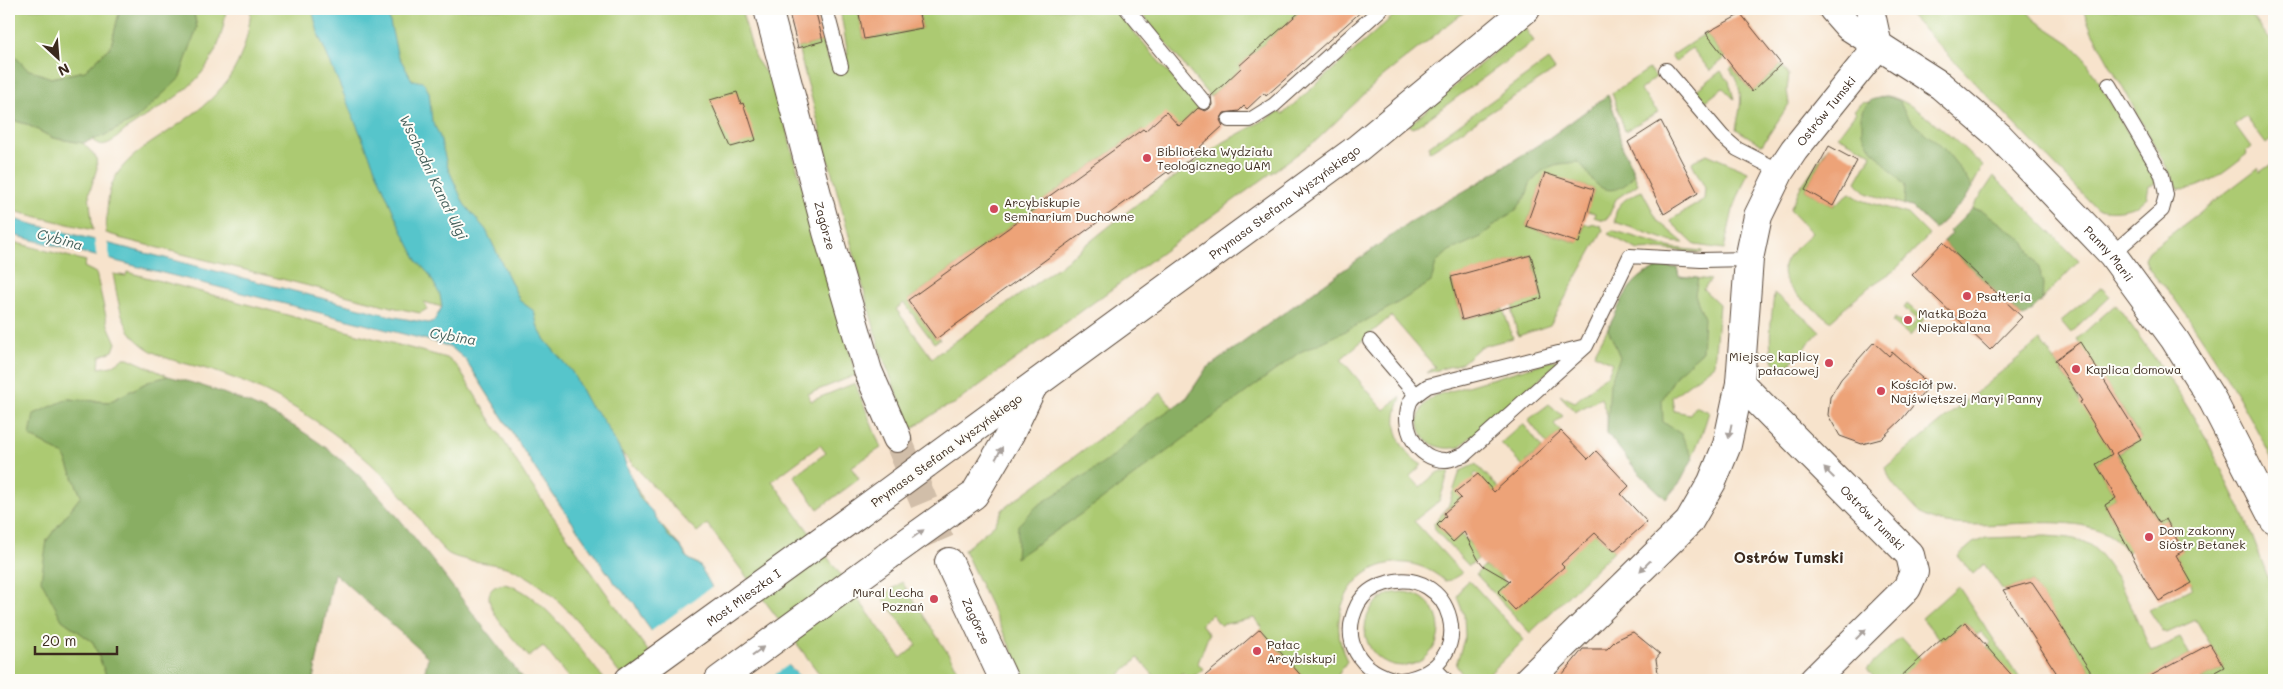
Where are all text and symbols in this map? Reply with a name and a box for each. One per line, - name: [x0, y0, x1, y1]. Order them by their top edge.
- north arrow: [32, 32, 82, 82]
- text: N: [55, 59, 73, 81]
- street label: Ostrów Tumski: [1793, 72, 1859, 149]
- water label: Wschodni Kanał Ulgi: [395, 111, 473, 243]
- street label: Prymasa Stefana Wyszyńskiego: [1206, 141, 1363, 262]
- place label: Biblioteka Wydziału Teologicznego UAM: [1157, 143, 1273, 173]
- marker: Biblioteka Wydziału Teologicznego UAM: [1141, 152, 1153, 164]
- place label: Arcybiskupie Seminarium Duchowne: [1004, 194, 1134, 224]
- street label: Zagórze: [811, 199, 840, 252]
- marker: Arcybiskupie Seminarium Duchowne: [988, 203, 1000, 215]
- street label: Panny Marii: [2081, 222, 2137, 285]
- water label: Cybina: [35, 224, 85, 254]
- place label: Psałteria: [1977, 288, 2031, 304]
- marker: Psałteria: [1961, 290, 1973, 302]
- place label: Matka Boża Niepokalana: [1918, 305, 1991, 335]
- marker: Matka Boża Niepokalana: [1902, 314, 1914, 326]
- water label: Cybina: [428, 323, 478, 349]
- place label: Miejsce kaplicy pałacowej: [1729, 348, 1819, 378]
- marker: Miejsce kaplicy pałacowej: [1823, 357, 1835, 369]
- place label: Kaplica domowa: [2086, 361, 2181, 377]
- marker: Kaplica domowa: [2070, 363, 2082, 375]
- place label: Kościół pw. Najświętszej Maryi Panny: [1891, 376, 2042, 406]
- marker: Kościół pw. Najświętszej Maryi Panny: [1875, 385, 1887, 397]
- street label: Prymasa Stefana Wyszyńskiego: [867, 390, 1025, 510]
- one-way arrow: [1726, 424, 1734, 439]
- one-way arrow: [995, 446, 1004, 459]
- one-way arrow: [1823, 467, 1835, 479]
- street label: Ostrów Tumski: [1837, 481, 1909, 554]
- place label: Dom zakonny Sióstr Betanek: [2159, 522, 2246, 552]
- one-way arrow: [911, 529, 925, 539]
- marker: Dom zakonny Sióstr Betanek: [2143, 531, 2155, 543]
- district label: Ostrów Tumski: [1734, 547, 1844, 567]
- one-way arrow: [1639, 560, 1651, 572]
- street label: Most Mieszka I: [703, 565, 783, 630]
- place label: Mural Lecha Poznań: [852, 584, 924, 614]
- marker: Mural Lecha Poznań: [928, 593, 940, 605]
- street label: Zagórze: [959, 595, 994, 647]
- scale bar: [35, 624, 118, 656]
- one-way arrow: [1855, 628, 1867, 640]
- text: 20 m: [42, 630, 76, 650]
- place label: Pałac Arcybiskupi: [1267, 636, 1336, 666]
- marker: Pałac Arcybiskupi: [1251, 645, 1263, 657]
- one-way arrow: [751, 646, 764, 657]

